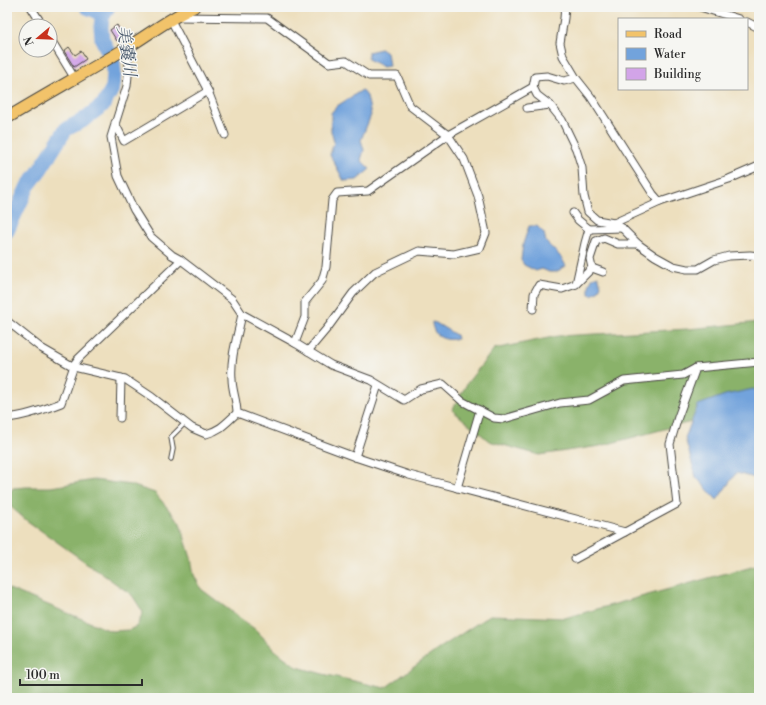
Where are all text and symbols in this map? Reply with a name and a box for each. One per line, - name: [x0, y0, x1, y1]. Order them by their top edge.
- north arrow: [18, 18, 58, 58]
- legend: [618, 18, 748, 90]
- water label: 美嚢川: [112, 24, 141, 80]
- text: Road: [654, 27, 682, 42]
- text: N: [21, 34, 38, 47]
- text: Water: [653, 47, 686, 62]
- text: Building: [653, 67, 702, 82]
- scale bar: [20, 661, 142, 687]
- text: 100 m: [26, 668, 60, 683]

